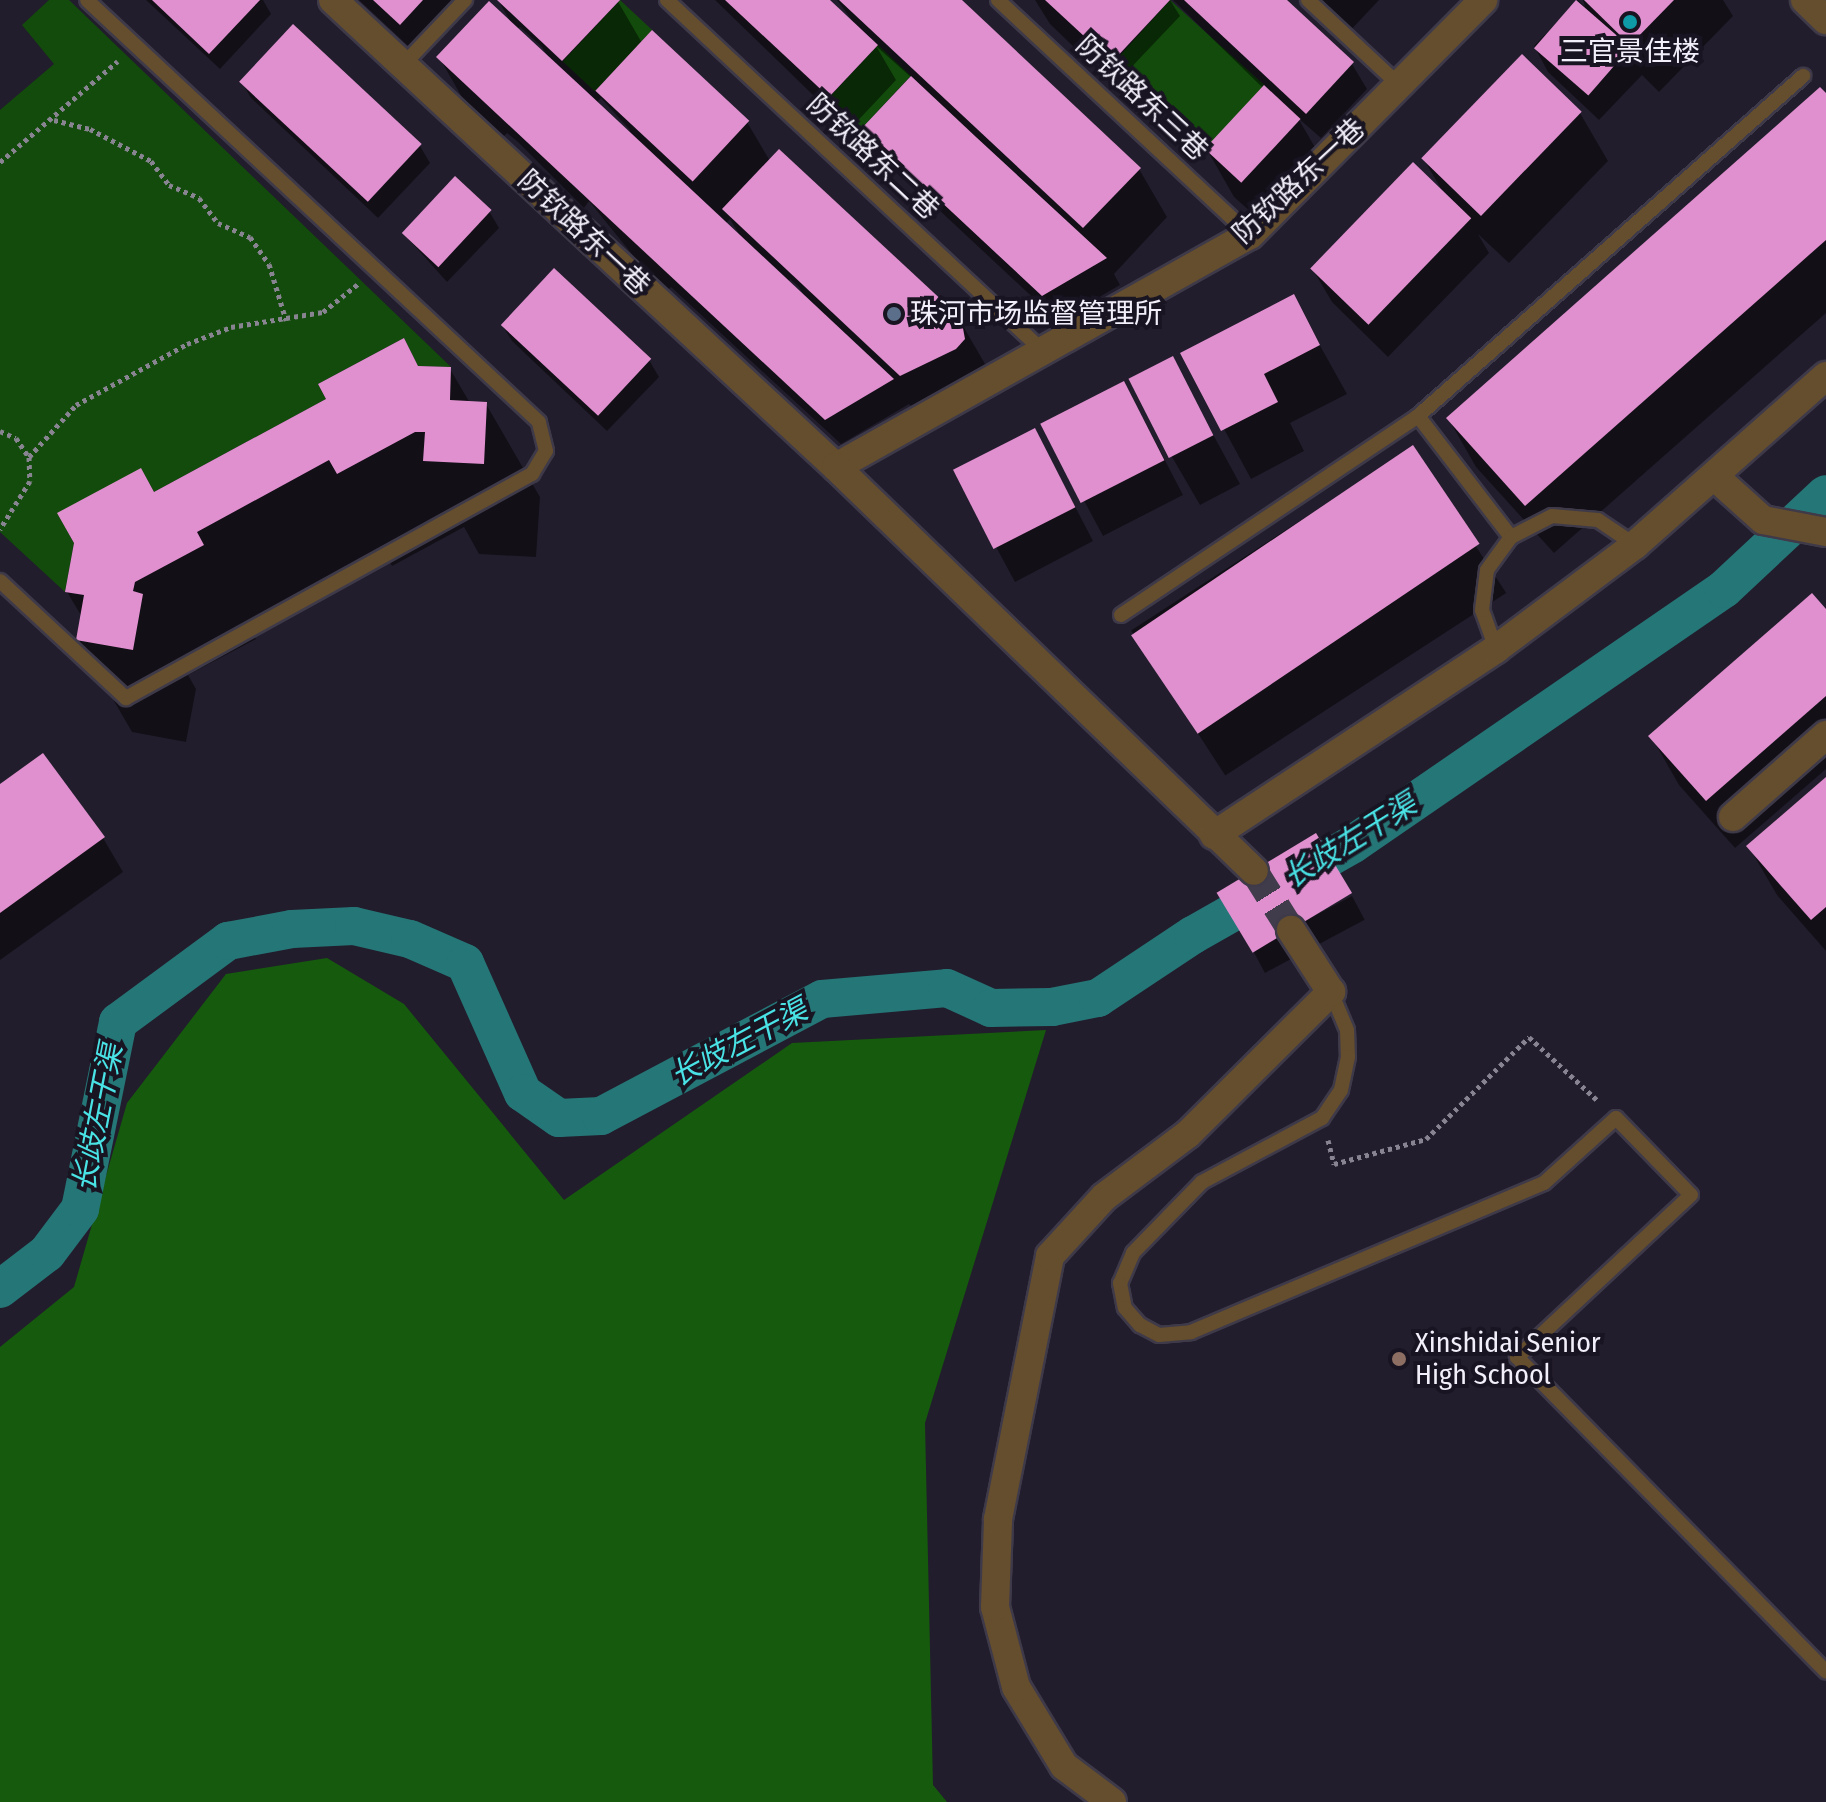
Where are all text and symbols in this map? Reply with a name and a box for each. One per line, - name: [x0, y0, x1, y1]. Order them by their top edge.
- marker: 三官景佳楼: [1621, 13, 1639, 31]
- street label: 防钦路东三巷: [1069, 28, 1215, 168]
- place label: 三官景佳楼: [1560, 35, 1700, 69]
- street label: 防钦路东二巷: [800, 87, 946, 227]
- street label: 防钦路东一巷: [1226, 111, 1372, 251]
- street label: 防钦路东一巷: [511, 163, 657, 303]
- place label: 珠河市场监督管理所: [910, 297, 1162, 331]
- marker: 珠河市场监督管理所: [885, 305, 903, 323]
- water label: 长歧左干渠: [1277, 786, 1423, 896]
- water label: 长歧左干渠: [664, 992, 814, 1094]
- water label: 长歧左干渠: [66, 1041, 130, 1195]
- place label: Xinshidai Senior High School: [1415, 1326, 1601, 1392]
- marker: Xinshidai Senior High School: [1390, 1350, 1408, 1368]

